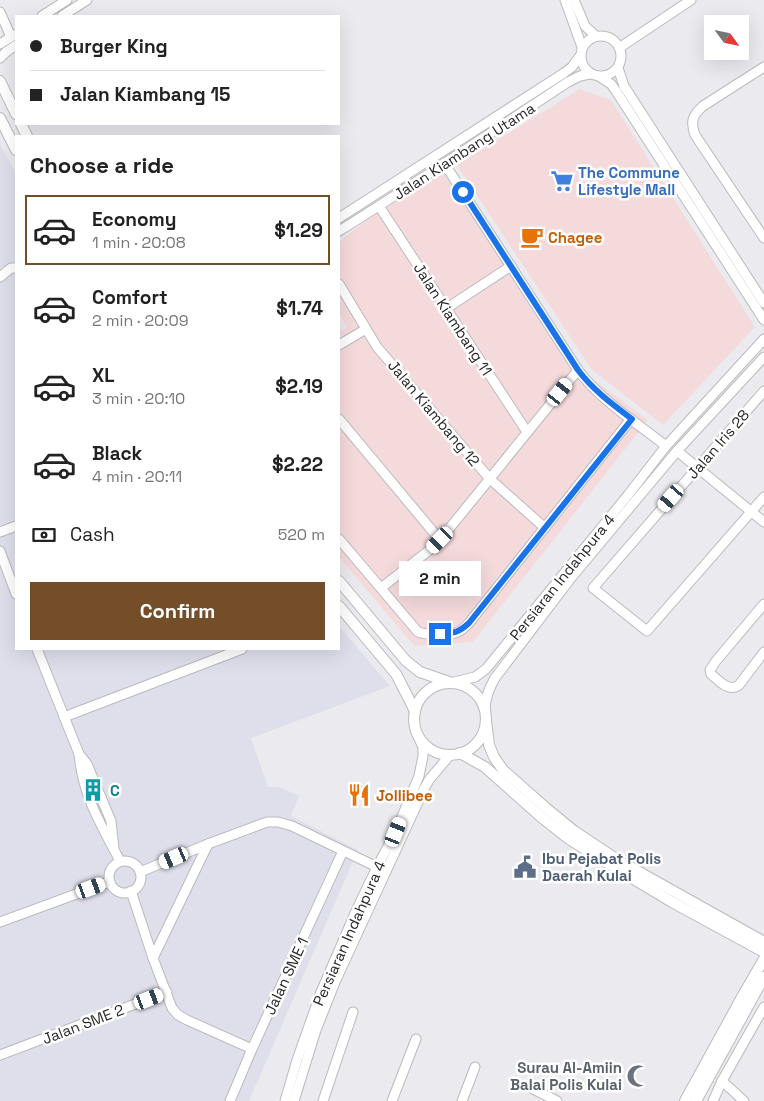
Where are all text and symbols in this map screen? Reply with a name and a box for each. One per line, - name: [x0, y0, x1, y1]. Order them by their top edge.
- north arrow: [704, 15, 749, 60]
- map controls: [704, 15, 749, 60]
- text: Burger King: [60, 34, 168, 59]
- text: Jalan Kiambang 15: [60, 82, 230, 107]
- street label: Jalan Kiambang Utama: [390, 98, 539, 204]
- text: Choose a ride: [30, 151, 174, 179]
- place label: The Commune Lifestyle Mall: [578, 163, 680, 199]
- supermarket icon: The Commune Lifestyle Mall: [549, 168, 575, 194]
- route start: [452, 181, 474, 203]
- text: Economy: [92, 207, 176, 232]
- icon: car: [32, 208, 77, 253]
- text: $1.29: [274, 218, 323, 243]
- cafe icon: Chagee: [519, 224, 545, 250]
- place label: Chagee: [548, 228, 603, 247]
- text: 1 min · 20:08: [92, 232, 186, 253]
- street label: Jalan Kiambang 11: [410, 259, 496, 379]
- text: Comfort: [92, 285, 168, 310]
- icon: car: [32, 286, 77, 331]
- text: $1.74: [276, 296, 323, 321]
- text: 2 min · 20:09: [92, 310, 188, 331]
- street label: Jalan Kiambang 12: [384, 356, 484, 470]
- text: XL: [92, 363, 115, 388]
- icon: car: [32, 364, 77, 409]
- text: $2.19: [275, 374, 323, 399]
- car: [544, 376, 575, 408]
- text: 3 min · 20:10: [92, 388, 185, 409]
- street label: Jalan Iris 28: [683, 405, 753, 483]
- text: Black: [92, 441, 142, 466]
- icon: car: [32, 442, 77, 487]
- text: $2.22: [272, 452, 323, 477]
- text: 4 min · 20:11: [92, 466, 182, 487]
- car: [655, 482, 686, 514]
- street label: Persiaran Indahpura 4: [505, 510, 619, 644]
- icon: cash: [30, 521, 58, 549]
- text: Cash: [70, 522, 115, 547]
- text: 520 m: [278, 524, 325, 545]
- car: [424, 524, 455, 556]
- callout: 2 min: [399, 562, 481, 596]
- text: 2 min: [419, 568, 461, 589]
- button: Confirm: [30, 582, 325, 640]
- route end: [429, 623, 451, 645]
- building icon: C: [80, 777, 106, 803]
- place label: C: [110, 781, 120, 800]
- restaurant icon: Jollibee: [346, 782, 372, 808]
- place label: Jollibee: [376, 786, 433, 805]
- car: [383, 815, 408, 849]
- car: [157, 845, 190, 871]
- place label: Ibu Pejabat Polis Daerah Kulai: [542, 849, 661, 885]
- public building icon: Ibu Pejabat Polis Daerah Kulai: [512, 854, 538, 880]
- street label: Persiaran Indahpura 4: [308, 857, 390, 1009]
- car: [74, 876, 107, 900]
- street label: Jalan SME 1: [260, 934, 312, 1018]
- car: [132, 987, 165, 1011]
- street label: Jalan SME 2: [39, 1000, 127, 1048]
- place label: Surau Al-Amiin Balai Polis Kulai: [510, 1058, 622, 1094]
- mosque icon: Surau Al-Amiin Balai Polis Kulai: [625, 1063, 651, 1089]

